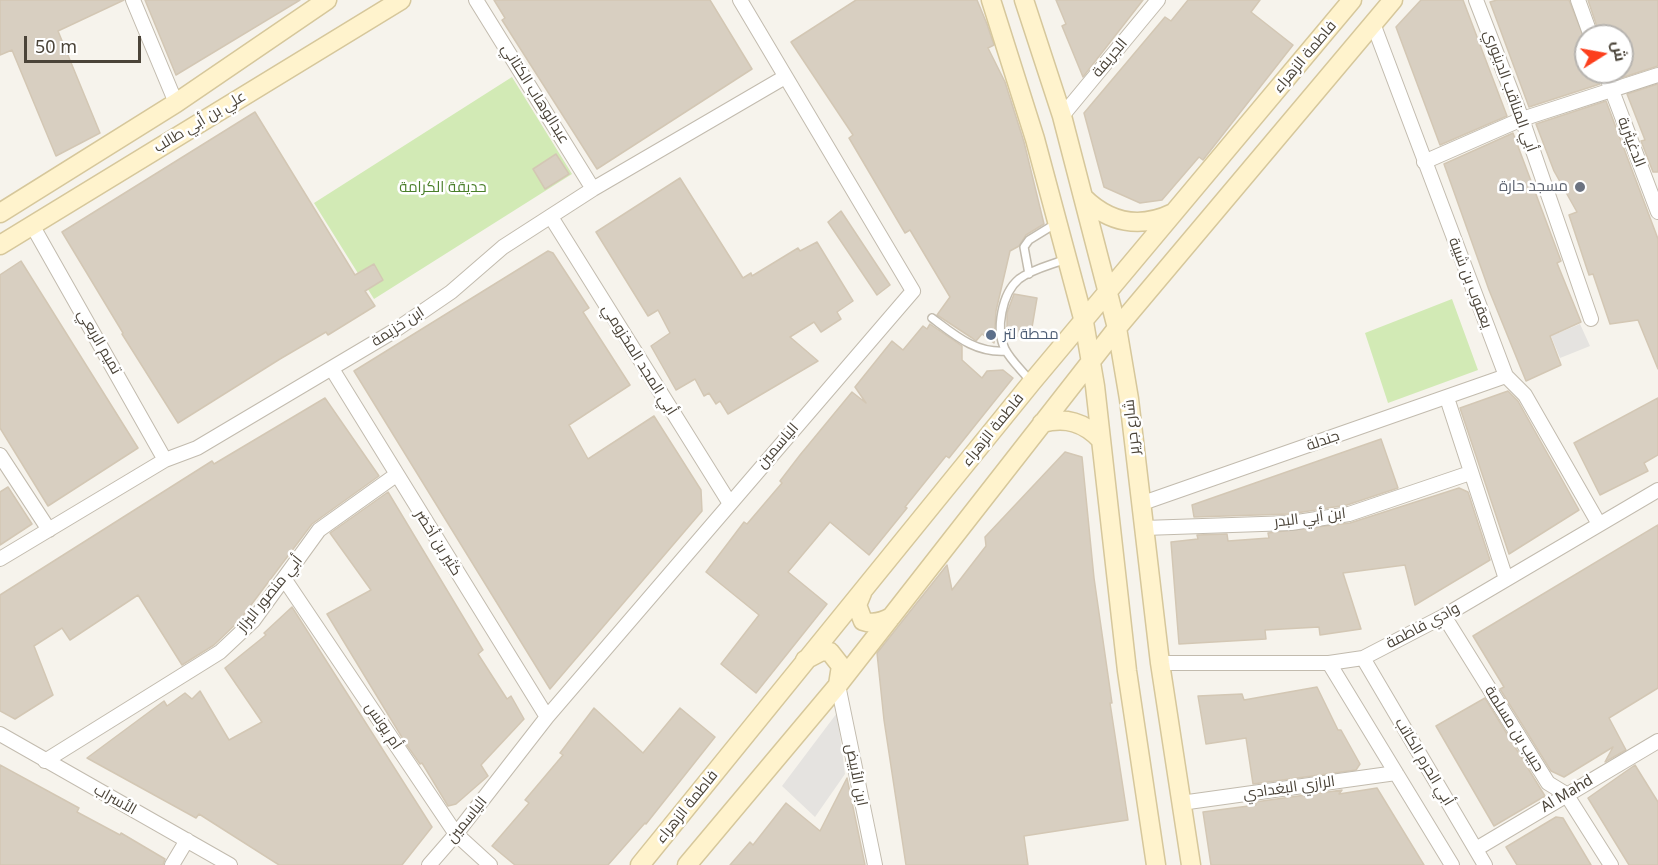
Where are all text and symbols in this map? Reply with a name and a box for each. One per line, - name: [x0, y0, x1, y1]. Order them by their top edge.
- street label: فاطمة الزهراء: [1270, 17, 1340, 97]
- scale bar: [27, 24, 144, 62]
- north arrow: [1574, 24, 1634, 84]
- street label: أبي المناقب الدينوري: [1480, 28, 1540, 154]
- text: 50 m: [35, 34, 77, 58]
- street label: الجريفة: [1089, 35, 1131, 81]
- text: ش: [1607, 39, 1632, 63]
- street label: عبدالوهاب الكتاني: [497, 41, 573, 147]
- street label: علي بن أبي طالب: [151, 87, 249, 157]
- street label: الدغيثرية: [1613, 114, 1649, 170]
- place label: مسجد حارة: [1499, 178, 1568, 196]
- park label: حديقة الكرامة: [399, 179, 487, 197]
- marker: مسجد حارة: [1573, 180, 1587, 194]
- street label: يعقوب بن شيبة: [1444, 235, 1496, 331]
- street label: أبي المجد المخزومي: [598, 301, 680, 419]
- street label: ابن خزيمة: [368, 303, 428, 351]
- street label: تميم الربعي: [73, 306, 125, 378]
- place label: محطة لتر: [1003, 326, 1059, 344]
- marker: محطة لتر: [984, 328, 998, 342]
- street label: فاطمة الزهراء: [958, 390, 1028, 470]
- street label: شارع جرير: [1120, 398, 1144, 456]
- street label: الياسمين: [753, 420, 803, 472]
- street label: جندلة: [1304, 427, 1342, 455]
- street label: ابن أبي البدر: [1273, 505, 1347, 531]
- street label: كثير بن أخضر: [411, 507, 465, 579]
- street label: أبي منصور البزاز: [234, 552, 306, 636]
- street label: وادي فاطمة: [1383, 599, 1463, 653]
- street label: حبيب بن مسلمة: [1481, 683, 1547, 775]
- street label: أم يونس: [361, 699, 405, 753]
- street label: أبي الحرم الكاتب: [1391, 715, 1457, 809]
- street label: ابن الأبيض: [841, 742, 871, 808]
- street label: فاطمة الزهراء: [652, 767, 722, 847]
- street label: Al Mahd: [1538, 771, 1596, 817]
- street label: الرازي البغدادي: [1242, 773, 1336, 803]
- street label: الأسراب: [90, 781, 140, 819]
- street label: الياسمين: [443, 793, 491, 847]

